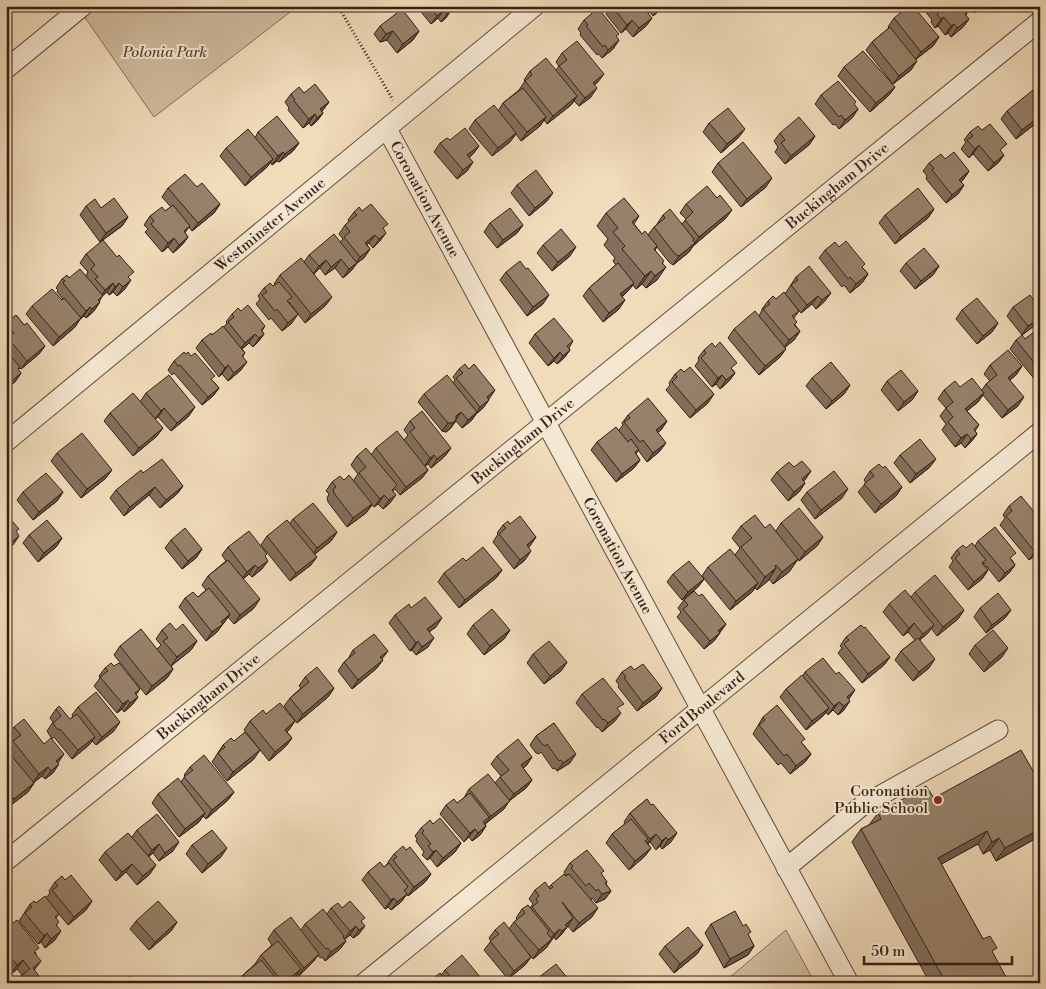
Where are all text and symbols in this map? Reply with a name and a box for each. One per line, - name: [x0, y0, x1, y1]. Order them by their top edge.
- park label: Polonia Park: [122, 43, 207, 62]
- street label: Coronation Avenue: [386, 138, 464, 261]
- street label: Buckingham Drive: [781, 138, 893, 234]
- street label: Westminster Avenue: [210, 173, 329, 276]
- street label: Buckingham Drive: [467, 394, 578, 489]
- street label: Coronation Avenue: [578, 494, 657, 617]
- street label: Buckingham Drive: [152, 649, 264, 745]
- street label: Ford Boulevard: [655, 667, 749, 748]
- place label: Coronation Public School: [834, 782, 929, 818]
- marker: Coronation Public School: [932, 794, 944, 806]
- scale bar: [864, 934, 1011, 966]
- text: 50 m: [871, 942, 905, 961]

